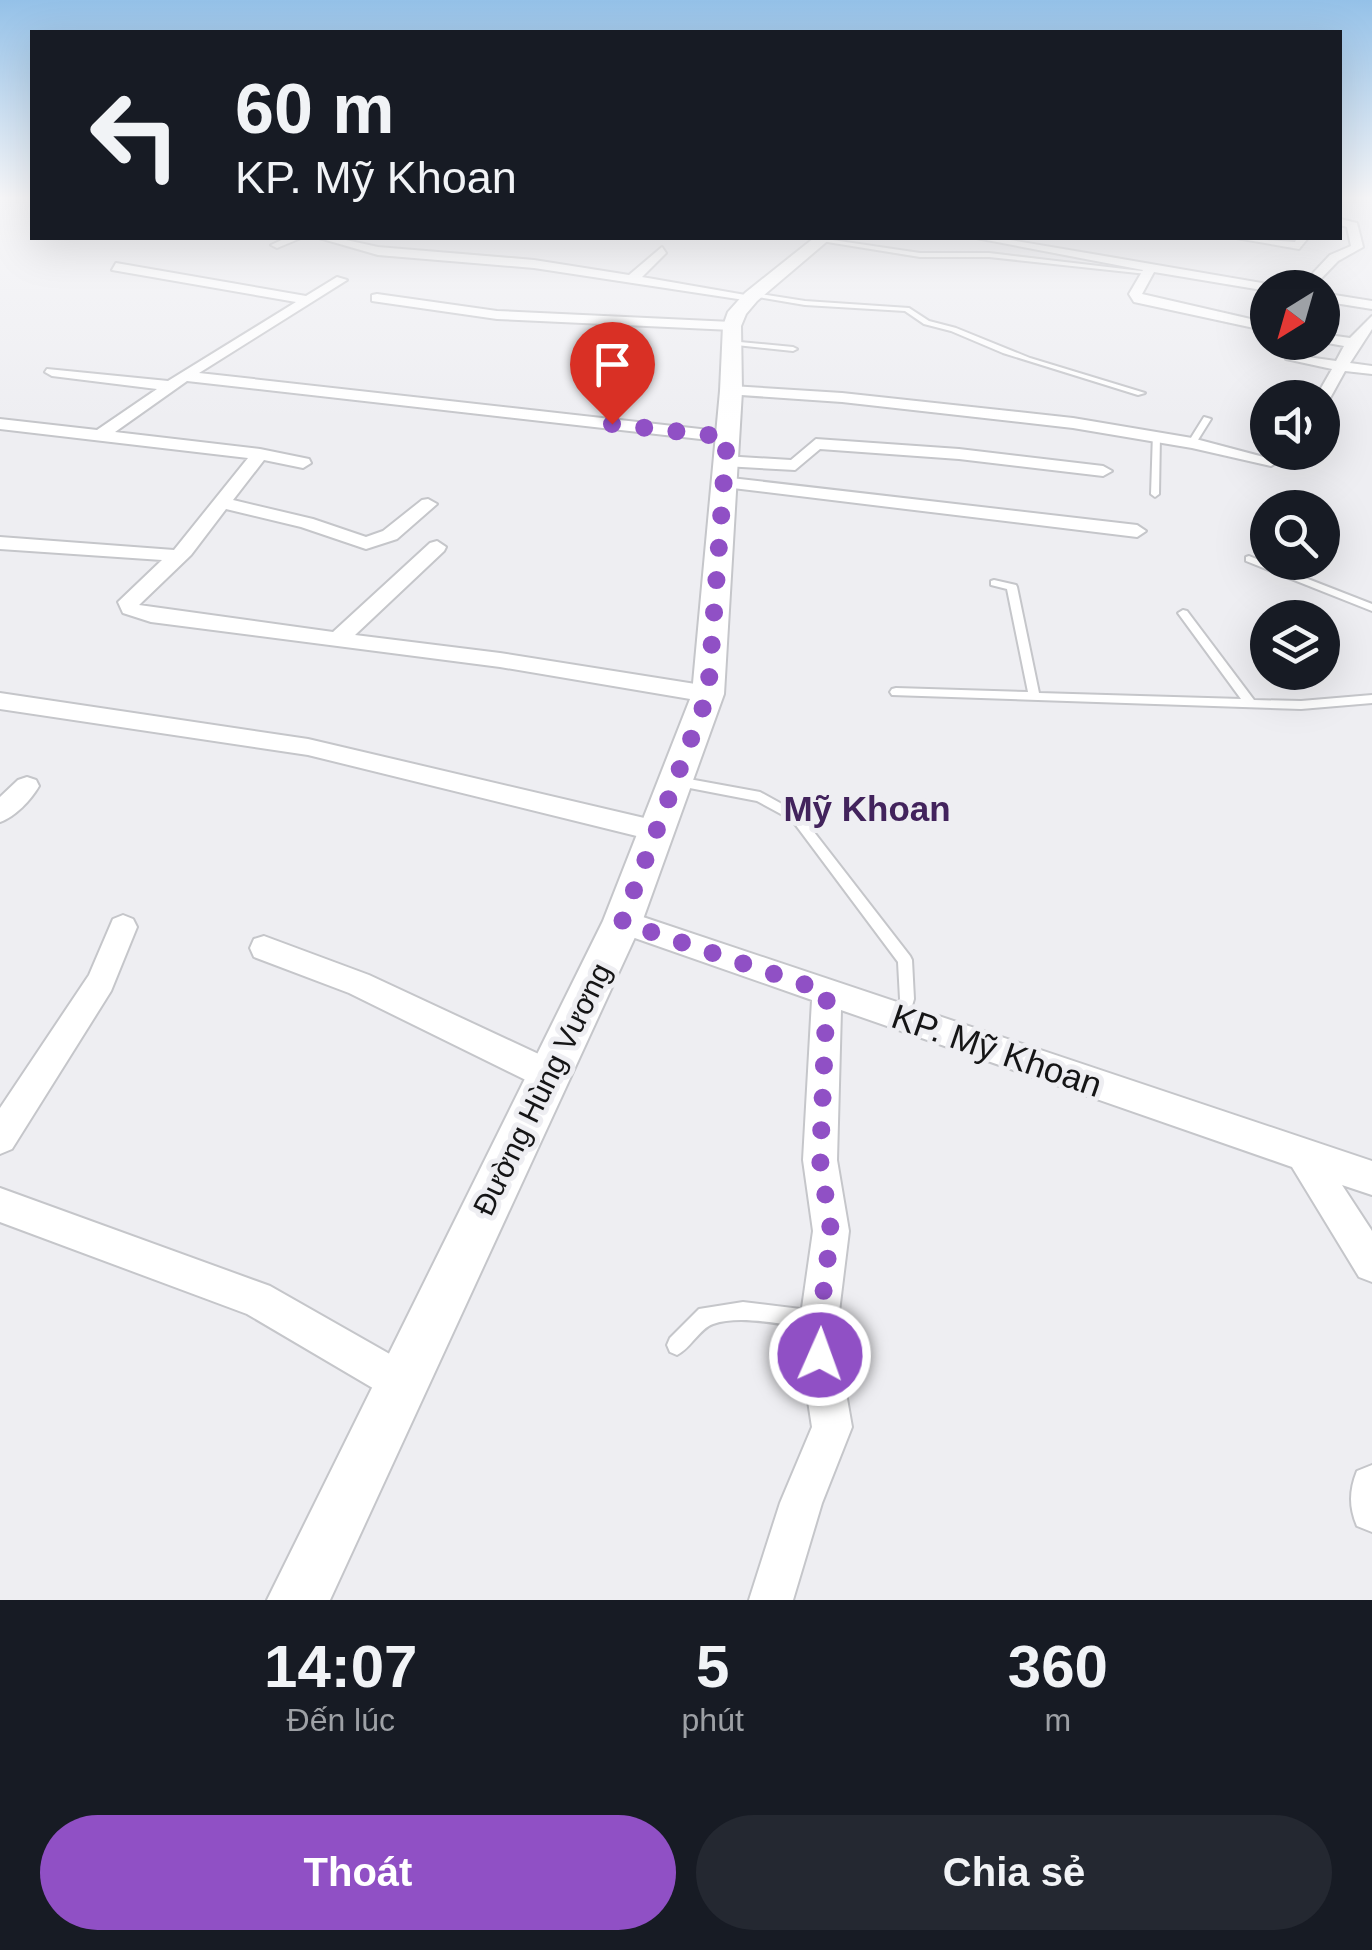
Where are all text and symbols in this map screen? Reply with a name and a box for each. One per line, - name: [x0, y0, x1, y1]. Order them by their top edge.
- icon: left: [70, 70, 200, 200]
- text: 60 m: [235, 70, 395, 148]
- text: KP. Mỹ Khoan: [235, 152, 517, 203]
- north arrow: [1250, 270, 1340, 360]
- map controls: [1250, 270, 1340, 690]
- pin: [570, 322, 655, 425]
- icon: arrive: [585, 337, 640, 392]
- button: sound: [1250, 380, 1340, 470]
- button: search: [1250, 490, 1340, 580]
- button: layers: [1250, 600, 1340, 690]
- district label: Mỹ Khoan: [783, 789, 951, 828]
- street label: Đường Hùng Vương: [467, 958, 617, 1220]
- street label: KP. Mỹ Khoan: [887, 996, 1107, 1104]
- position arrow: [768, 1303, 872, 1407]
- text: 14:07: [264, 1633, 418, 1700]
- text: 5: [696, 1633, 729, 1700]
- text: 360: [1008, 1633, 1108, 1700]
- text: Đến lúc: [287, 1702, 395, 1738]
- text: phút: [682, 1702, 744, 1738]
- text: m: [1045, 1702, 1071, 1738]
- button: Thoát: [40, 1815, 676, 1930]
- button: Chia sẻ: [696, 1815, 1332, 1930]

